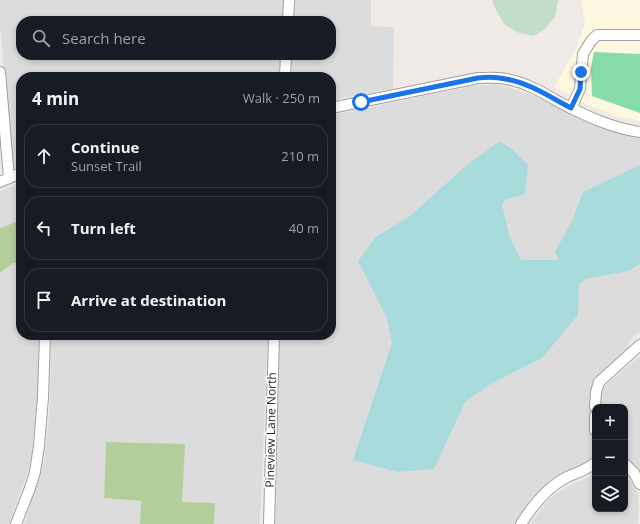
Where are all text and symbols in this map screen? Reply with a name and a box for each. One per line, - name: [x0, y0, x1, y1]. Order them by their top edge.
- search box: [16, 16, 336, 60]
- icon: search: [30, 27, 52, 49]
- text: Search here: [62, 28, 146, 48]
- route end: [572, 63, 590, 81]
- text: 4 min: [32, 87, 79, 110]
- text: Walk · 250 m: [243, 89, 320, 107]
- route start: [352, 93, 370, 111]
- text: Continue: [71, 137, 139, 157]
- icon: ahead: [33, 145, 55, 167]
- text: 210 m: [281, 147, 319, 165]
- text: Sunset Trail: [71, 157, 142, 175]
- icon: left: [33, 217, 55, 239]
- text: Turn left: [71, 218, 136, 238]
- text: 40 m: [289, 219, 319, 237]
- icon: arrive: [33, 289, 55, 311]
- text: Arrive at destination: [71, 290, 226, 310]
- street label: Pineview Lane North: [261, 372, 280, 488]
- map controls: [592, 404, 628, 512]
- button: +: [592, 404, 628, 440]
- button: −: [592, 440, 628, 476]
- button: layers: [592, 476, 628, 512]

